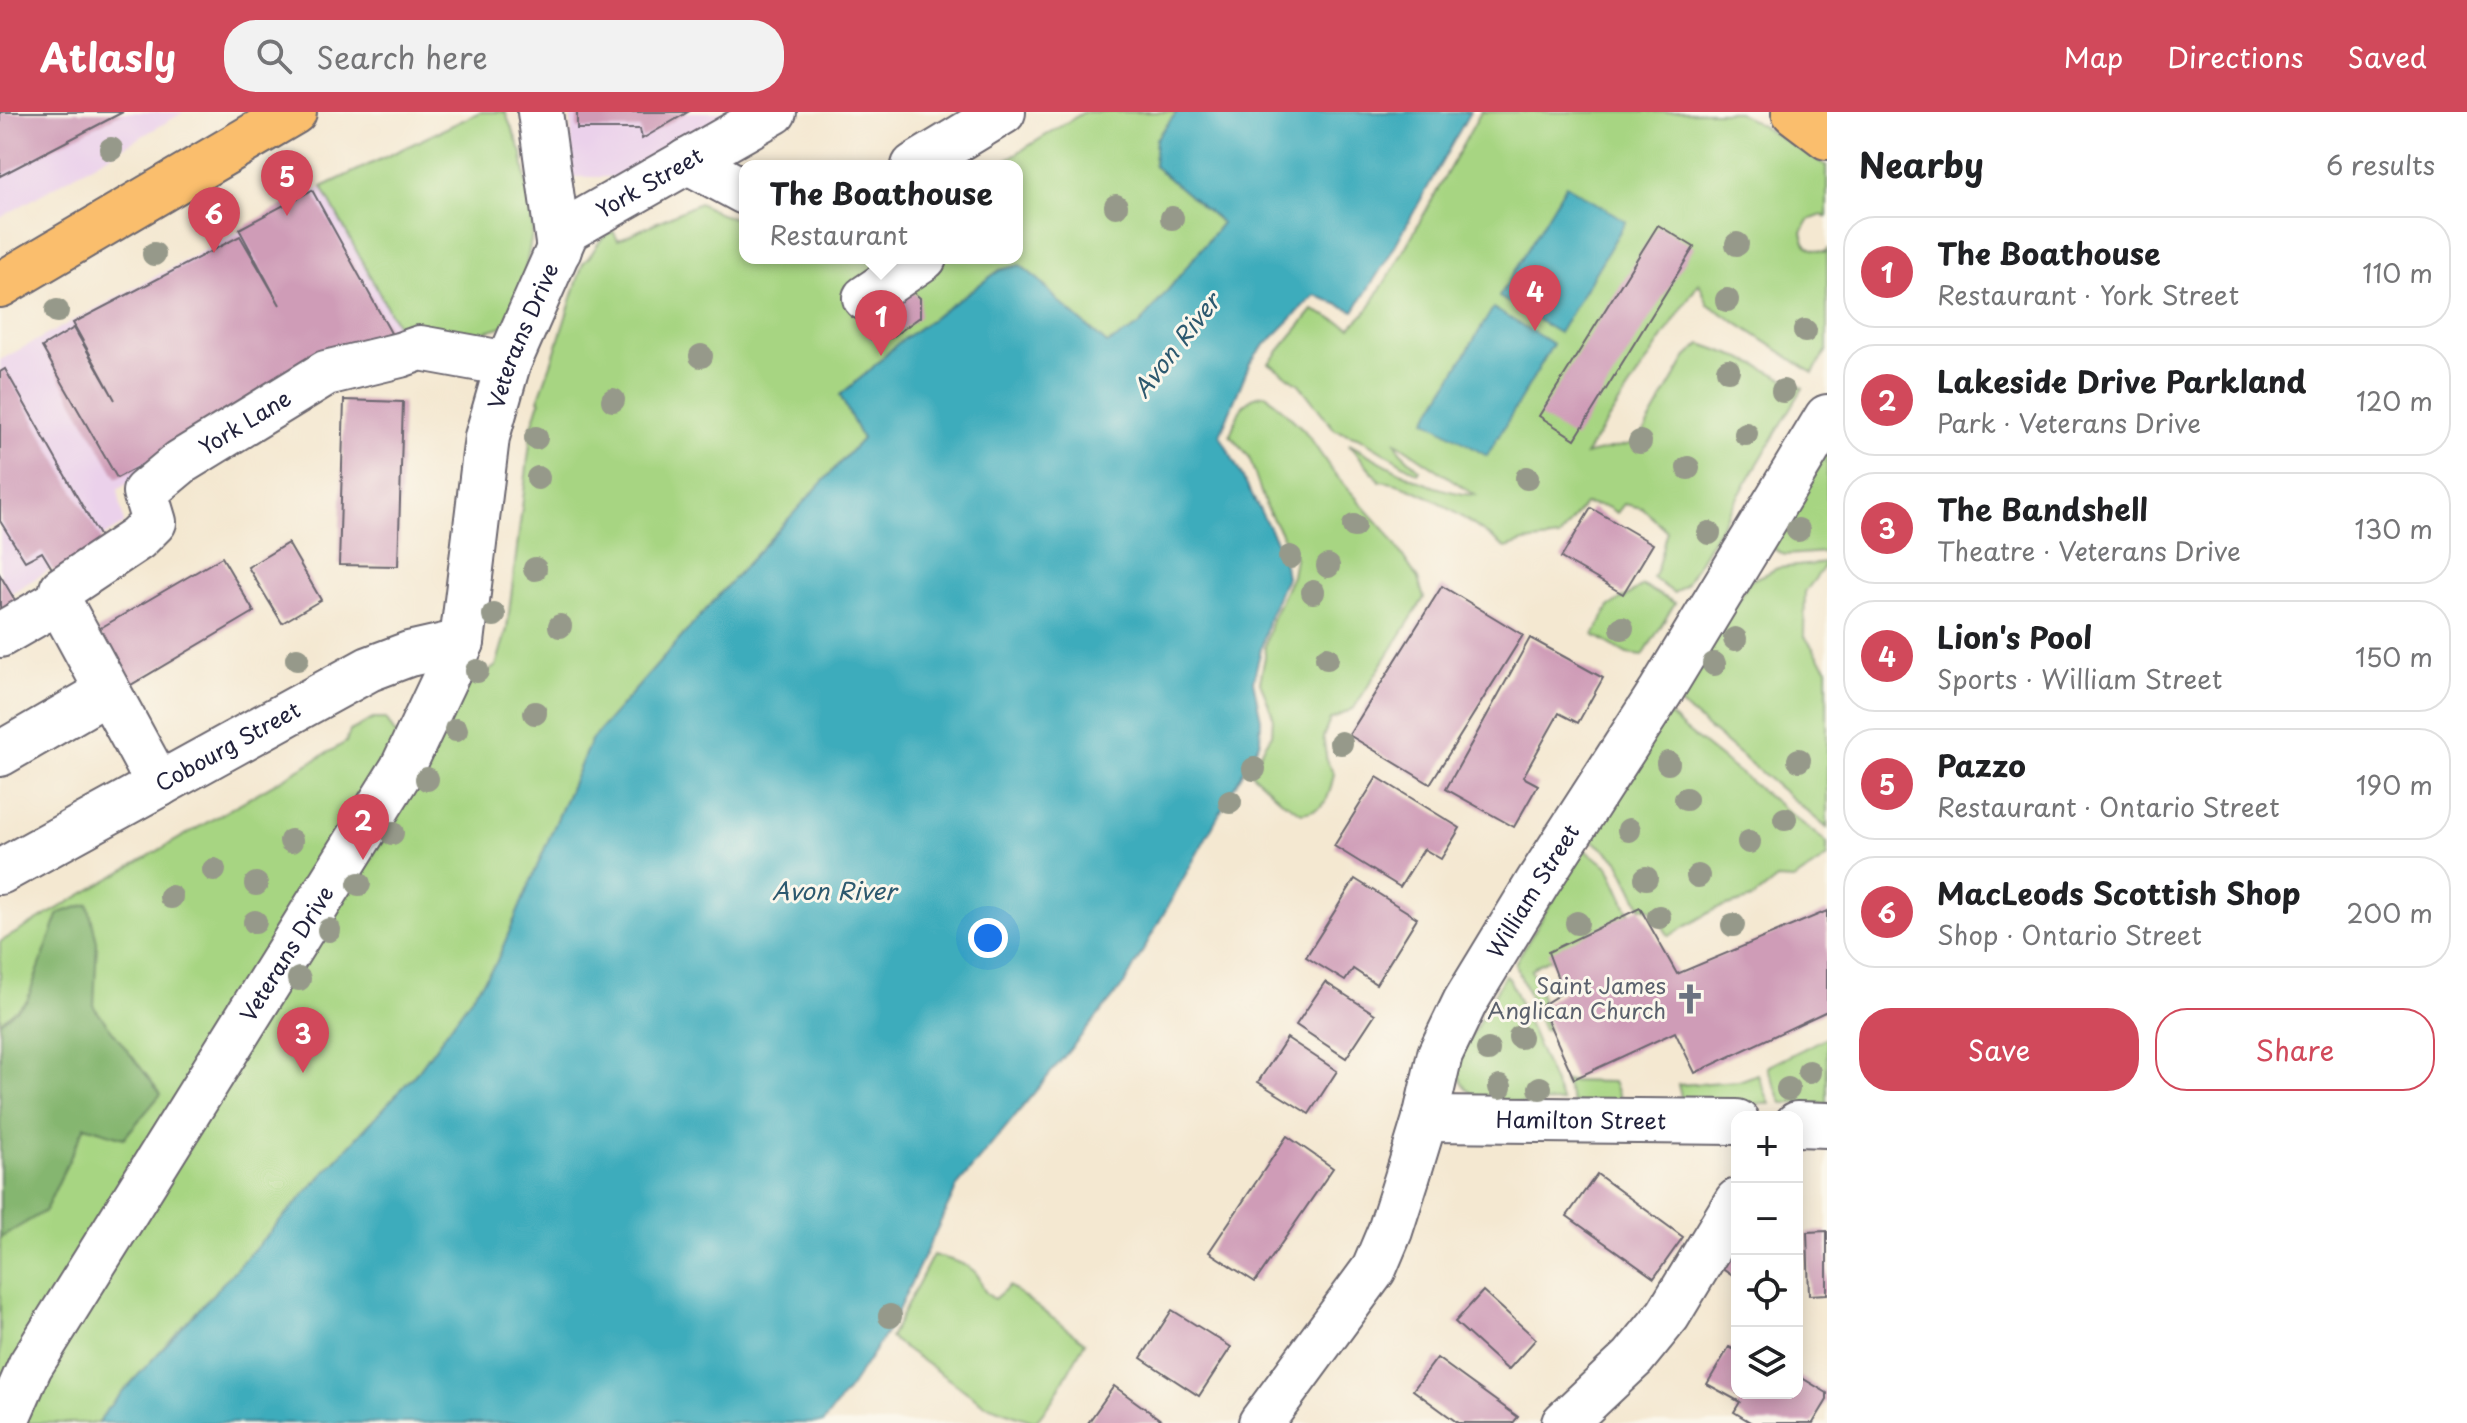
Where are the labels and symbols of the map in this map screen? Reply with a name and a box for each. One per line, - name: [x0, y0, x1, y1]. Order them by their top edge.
- street label: York Street: [589, 138, 708, 225]
- pin: 5: [261, 150, 313, 216]
- pin: 6: [188, 187, 240, 253]
- street label: Veterans Drive: [478, 257, 566, 412]
- pin: 4: [1509, 265, 1561, 331]
- water label: Avon River: [1123, 282, 1230, 405]
- pin: 1: [855, 290, 907, 356]
- street label: York Lane: [192, 380, 297, 462]
- street label: Cobourg Street: [149, 692, 306, 799]
- pin: 2: [337, 794, 389, 860]
- street label: William Street: [1478, 817, 1586, 964]
- water label: Avon River: [772, 872, 899, 908]
- street label: Veterans Drive: [231, 878, 341, 1027]
- your location: [968, 918, 1008, 958]
- place label: Saint James Anglican Church: [1487, 968, 1666, 1026]
- church icon: Saint James Anglican Church: [1673, 982, 1707, 1016]
- pin: 3: [277, 1007, 329, 1073]
- street label: Hamilton Street: [1496, 1102, 1666, 1136]

